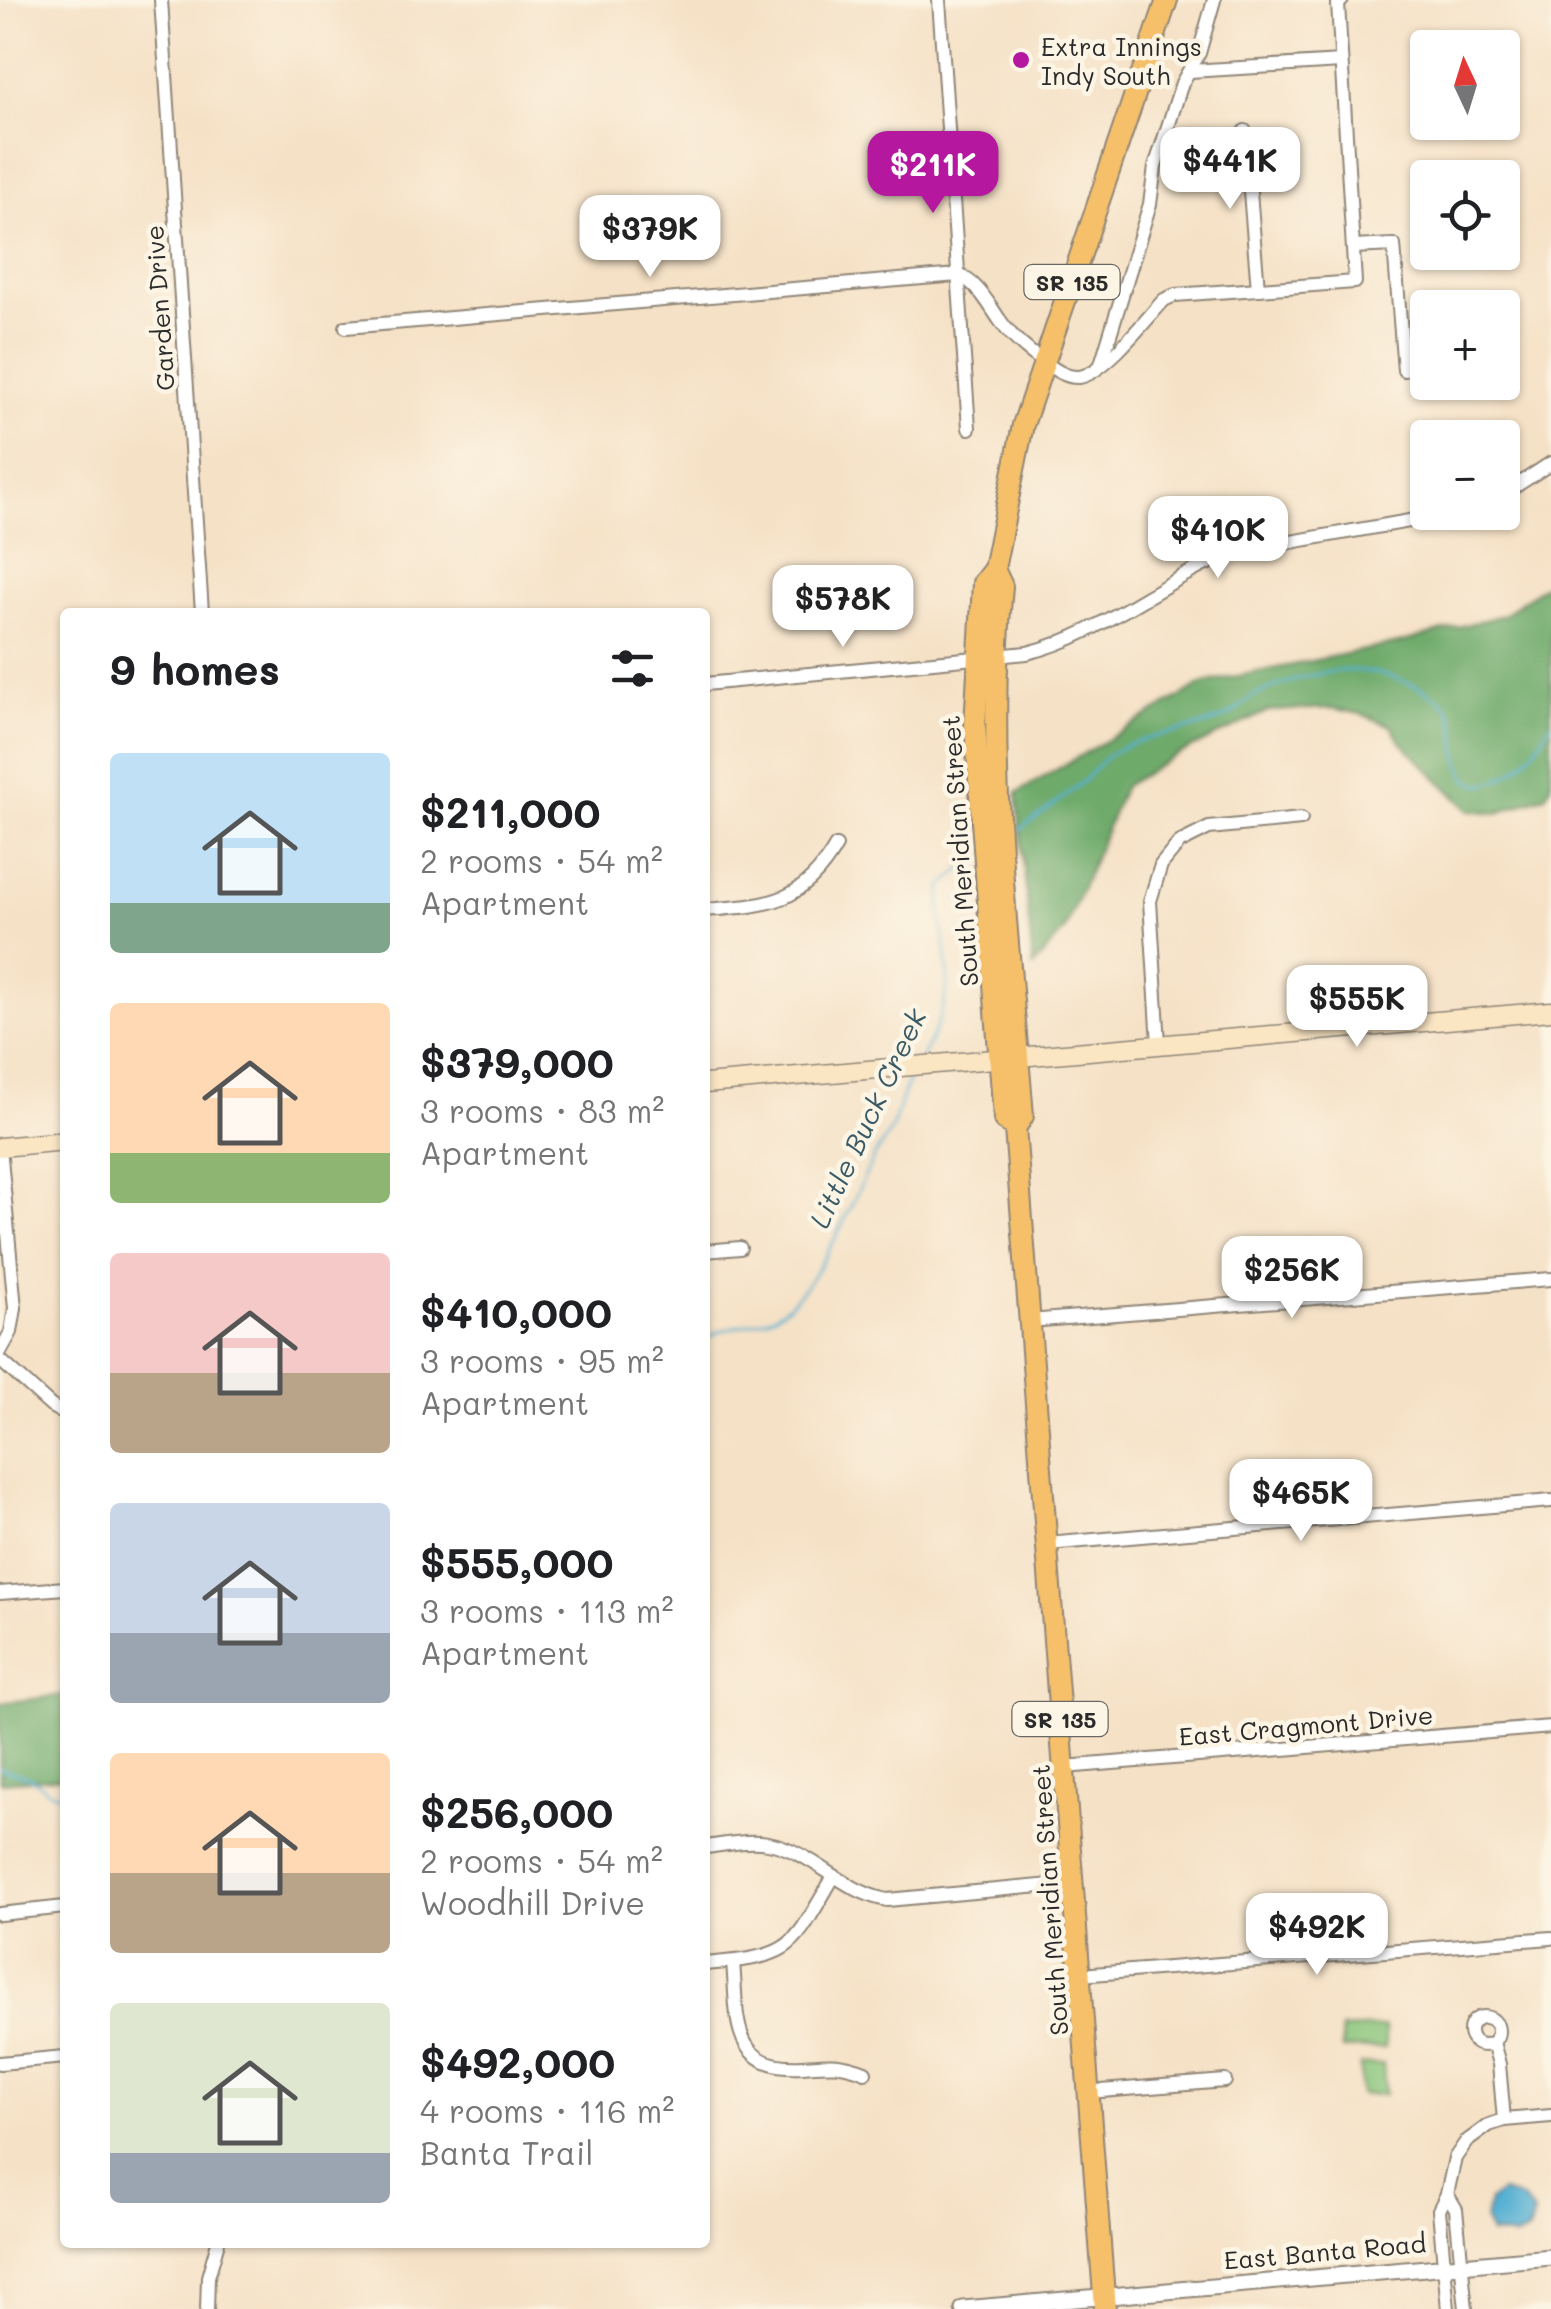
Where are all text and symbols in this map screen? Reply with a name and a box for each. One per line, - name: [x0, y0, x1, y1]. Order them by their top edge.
- place label: Extra Innings Indy South: [1041, 30, 1202, 92]
- north arrow: [1410, 30, 1520, 140]
- map controls: [1410, 30, 1520, 530]
- marker: Extra Innings Indy South: [1010, 49, 1032, 71]
- pin: $441K: [1160, 127, 1300, 212]
- pin: $211K: [863, 131, 1003, 216]
- text: $441K: [1182, 138, 1278, 180]
- text: $211K: [889, 142, 977, 184]
- button: locate: [1410, 160, 1520, 270]
- pin: $379K: [580, 195, 720, 280]
- text: $379K: [601, 206, 699, 248]
- street label: Garden Drive: [137, 224, 181, 392]
- road number: SR 135: [1024, 265, 1120, 299]
- button: +: [1410, 290, 1520, 400]
- button: −: [1410, 420, 1520, 530]
- pin: $410K: [1148, 496, 1288, 581]
- text: $410K: [1170, 507, 1266, 549]
- pin: $578K: [773, 565, 913, 650]
- text: $578K: [794, 576, 892, 618]
- text: 9 homes: [110, 641, 280, 696]
- icon: filters: [605, 641, 660, 696]
- street label: South Meridian Street: [934, 714, 984, 988]
- text: $211,000: [420, 784, 601, 839]
- icon: home: [190, 793, 310, 913]
- text: 2 rooms · 54 m²: [420, 839, 663, 881]
- text: Apartment: [420, 881, 589, 923]
- pin: $555K: [1287, 965, 1427, 1050]
- text: $555K: [1309, 976, 1405, 1018]
- water label: Little Buck Creek: [800, 1002, 934, 1233]
- text: $379,000: [420, 1034, 614, 1089]
- icon: home: [190, 1043, 310, 1163]
- text: 3 rooms · 83 m²: [420, 1089, 664, 1131]
- text: Apartment: [420, 1131, 589, 1173]
- pin: $256K: [1222, 1236, 1362, 1321]
- text: $256K: [1244, 1247, 1340, 1289]
- text: $410,000: [420, 1284, 612, 1339]
- icon: home: [190, 1293, 310, 1413]
- text: 3 rooms · 95 m²: [420, 1339, 664, 1381]
- text: Apartment: [420, 1381, 589, 1423]
- pin: $465K: [1231, 1459, 1371, 1544]
- text: $465K: [1251, 1470, 1351, 1512]
- text: $555,000: [420, 1534, 613, 1589]
- icon: home: [190, 1543, 310, 1663]
- text: 3 rooms · 113 m²: [420, 1589, 674, 1631]
- text: Apartment: [420, 1631, 589, 1673]
- street label: East Cragmont Drive: [1177, 1698, 1435, 1752]
- road number: SR 135: [1012, 1702, 1108, 1736]
- street label: South Meridian Street: [1024, 1763, 1074, 2037]
- text: $256,000: [420, 1784, 613, 1839]
- icon: home: [190, 1793, 310, 1913]
- text: 2 rooms · 54 m²: [420, 1839, 663, 1881]
- text: Woodhill Drive: [420, 1881, 645, 1923]
- pin: $492K: [1247, 1893, 1387, 1978]
- text: $492K: [1268, 1904, 1366, 1946]
- text: $492,000: [420, 2034, 615, 2089]
- icon: home: [190, 2043, 310, 2163]
- text: 4 rooms · 116 m²: [420, 2089, 674, 2131]
- text: Banta Trail: [420, 2131, 593, 2173]
- street label: East Banta Road: [1223, 2226, 1427, 2276]

